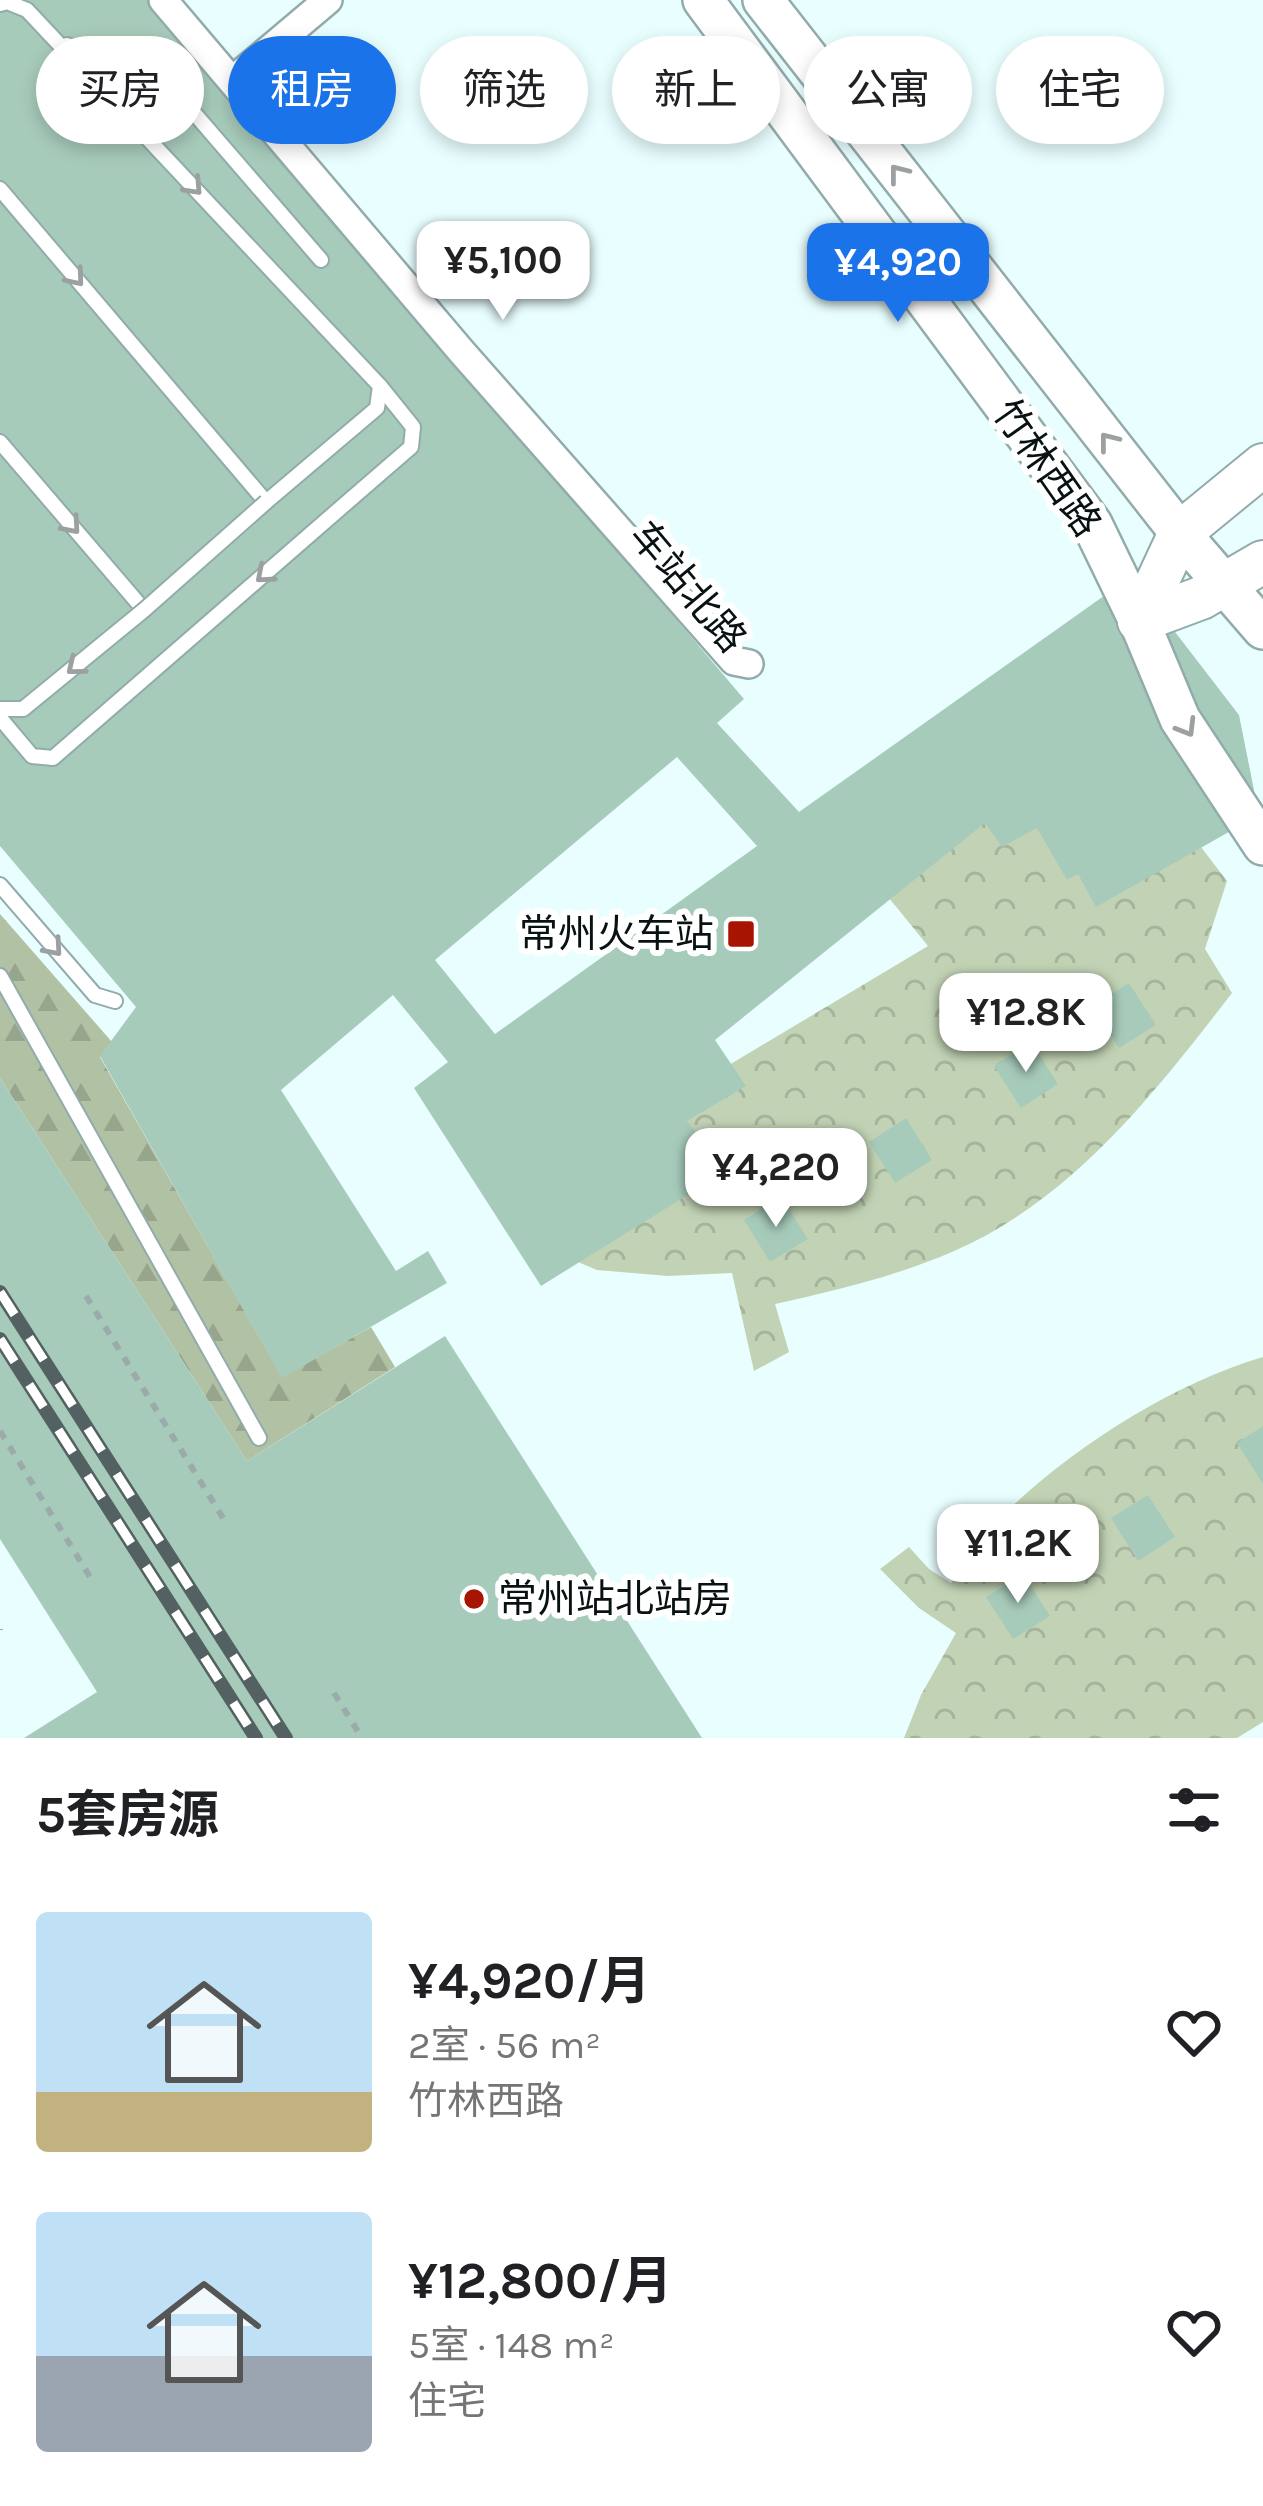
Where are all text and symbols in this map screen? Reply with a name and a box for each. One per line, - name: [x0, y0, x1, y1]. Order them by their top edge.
- chip: 买房: [36, 36, 204, 144]
- chip: 租房: [228, 36, 396, 144]
- chip: 筛选: [420, 36, 588, 144]
- chip: 新上: [612, 36, 780, 144]
- chip: 公寓: [804, 36, 972, 144]
- chip: 住宅: [996, 36, 1164, 144]
- one-way arrow: [891, 164, 912, 186]
- one-way arrow: [180, 174, 202, 195]
- pin: ¥5,100: [405, 221, 601, 323]
- pin: ¥4,920: [800, 223, 996, 325]
- text: ¥5,100: [444, 237, 562, 283]
- text: ¥4,920: [834, 239, 962, 285]
- one-way arrow: [61, 264, 83, 286]
- street label: 竹林西路: [983, 391, 1111, 545]
- one-way arrow: [1101, 432, 1122, 454]
- one-way arrow: [58, 512, 79, 534]
- street label: 车站北路: [620, 512, 756, 662]
- one-way arrow: [256, 560, 278, 582]
- one-way arrow: [67, 652, 89, 674]
- one-way arrow: [1172, 715, 1195, 737]
- place label: 常州火车站: [519, 911, 714, 957]
- marker: 常州火车站: [725, 918, 757, 950]
- one-way arrow: [40, 934, 61, 956]
- pin: ¥12.8K: [928, 973, 1124, 1075]
- text: ¥12.8K: [966, 989, 1086, 1035]
- pin: ¥4,220: [678, 1128, 874, 1230]
- text: ¥4,220: [712, 1144, 840, 1190]
- pin: ¥11.2K: [920, 1504, 1116, 1606]
- text: ¥11.2K: [964, 1520, 1072, 1566]
- place label: 常州站北站房: [498, 1576, 732, 1622]
- marker: 常州站北站房: [461, 1586, 487, 1612]
- icon: filters: [1161, 1777, 1227, 1843]
- text: 5套房源: [36, 1785, 219, 1845]
- text: ¥4,920/月: [408, 1951, 650, 2011]
- icon: home: [132, 1960, 276, 2104]
- icon: heart: [1161, 1999, 1227, 2065]
- text: 2室 · 56 m²: [408, 2022, 601, 2068]
- text: 竹林西路: [408, 2078, 564, 2124]
- text: ¥12,800/月: [408, 2251, 672, 2311]
- icon: home: [132, 2260, 276, 2404]
- icon: heart: [1161, 2299, 1227, 2365]
- text: 5室 · 148 m²: [408, 2322, 615, 2368]
- text: 住宅: [408, 2378, 486, 2424]

